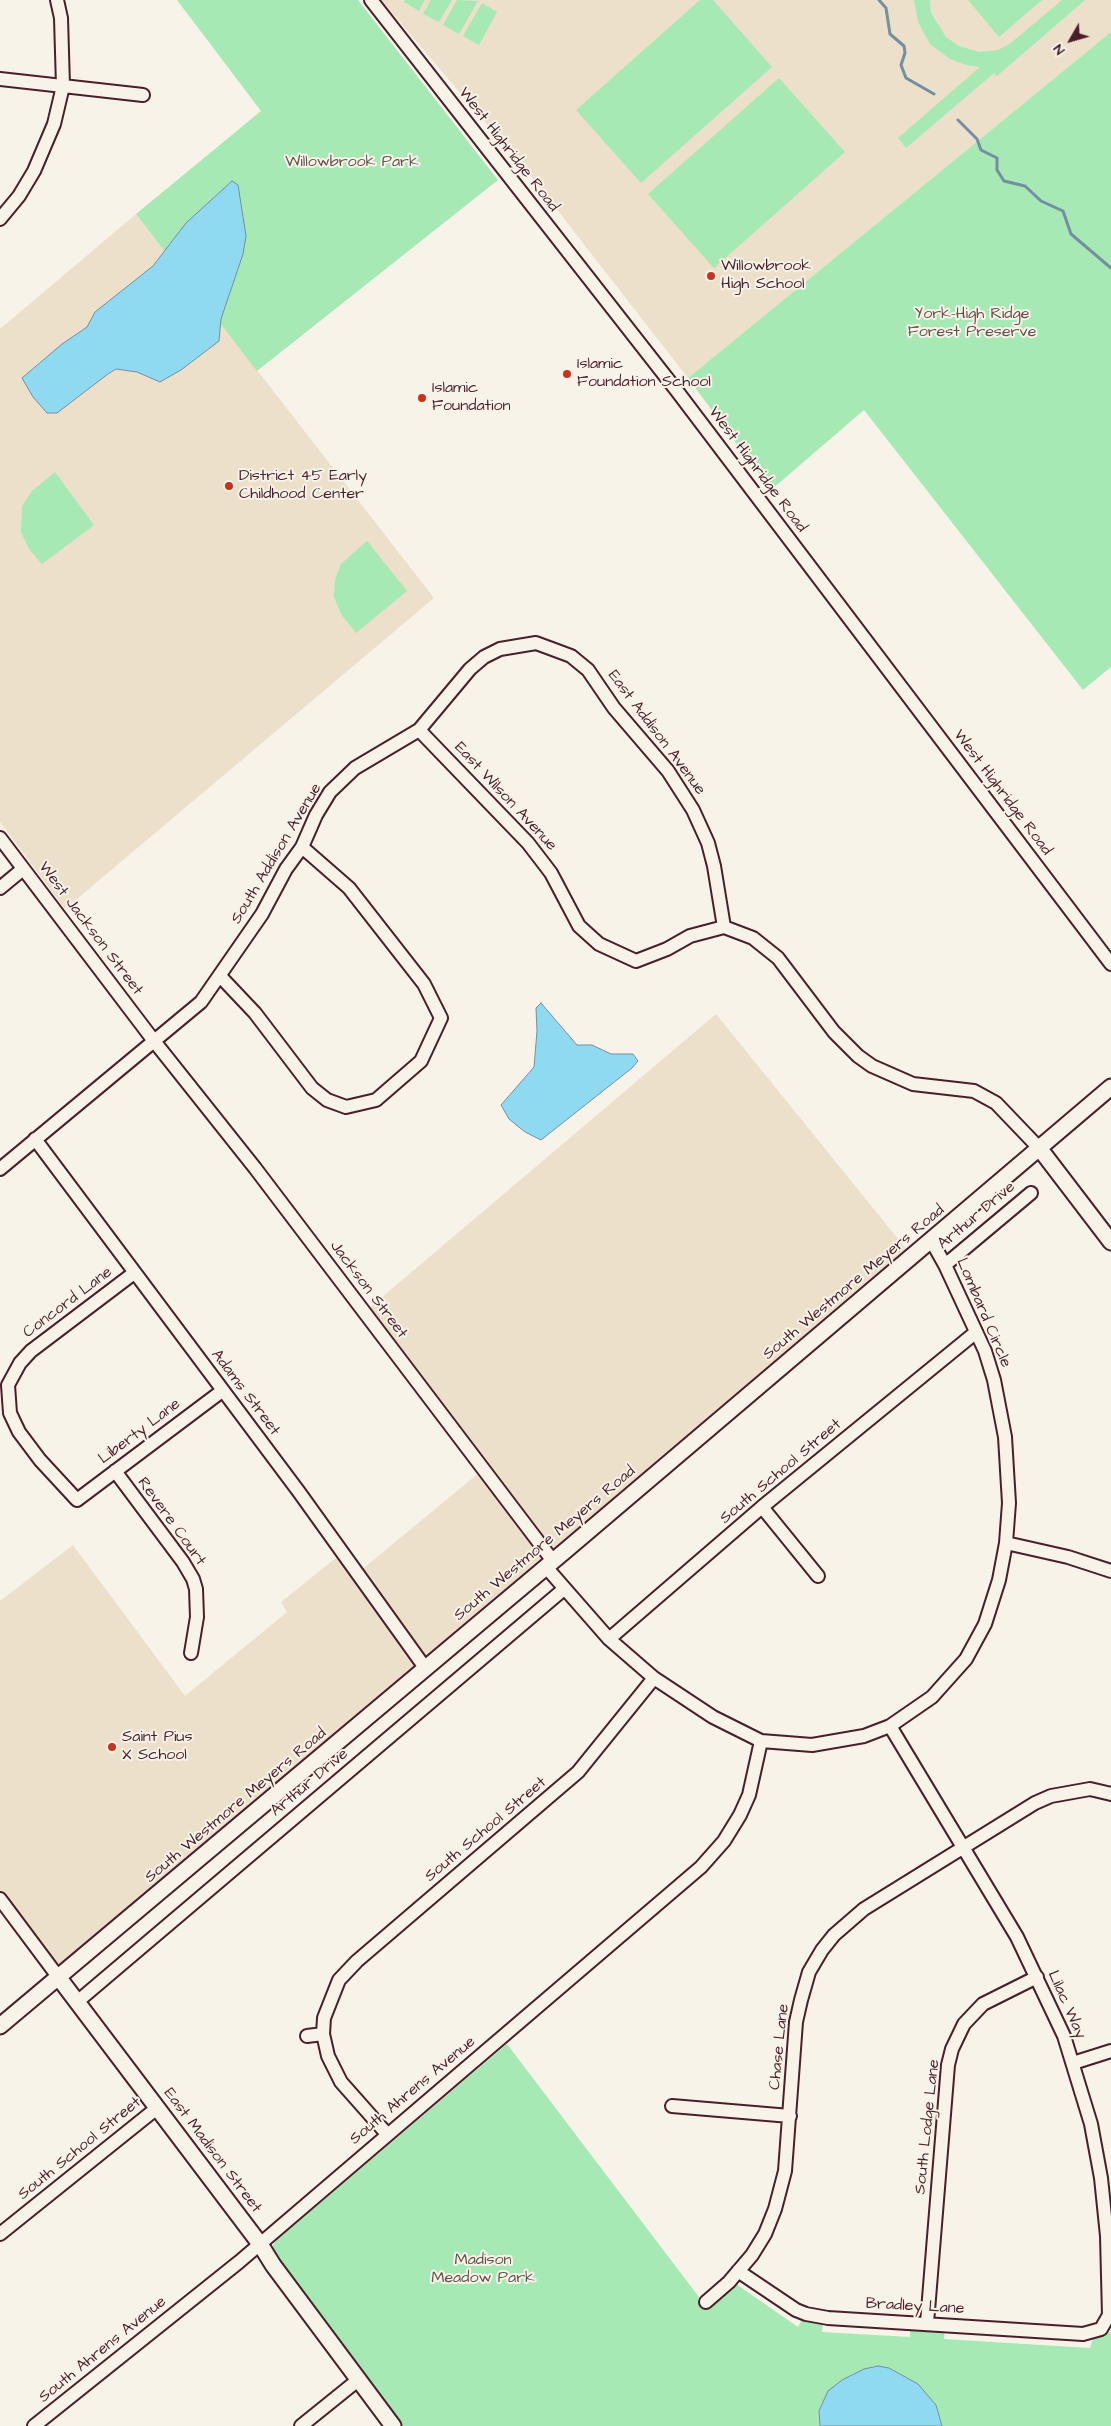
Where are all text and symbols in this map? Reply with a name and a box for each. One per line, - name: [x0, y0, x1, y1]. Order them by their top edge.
- north arrow: [1046, 15, 1096, 65]
- text: N: [1049, 40, 1070, 59]
- street label: West Highridge Road: [454, 84, 562, 216]
- park label: Willowbrook Park: [285, 153, 419, 173]
- place label: Willowbrook High School: [721, 257, 811, 295]
- marker: Willowbrook High School: [705, 270, 717, 282]
- park label: York-High Ridge Forest Preserve: [908, 305, 1036, 343]
- place label: Islamic Foundation School: [577, 355, 711, 393]
- marker: Islamic Foundation School: [561, 368, 573, 380]
- place label: Islamic Foundation: [432, 379, 510, 417]
- marker: Islamic Foundation: [416, 392, 428, 404]
- street label: West Highridge Road: [703, 403, 811, 537]
- place label: District 45 Early Childhood Center: [239, 467, 367, 505]
- marker: District 45 Early Childhood Center: [223, 480, 235, 492]
- street label: East Addison Avenue: [603, 667, 709, 799]
- street label: West Highridge Road: [948, 726, 1056, 860]
- street label: East Wilson Avenue: [450, 739, 560, 855]
- street label: South Addison Avenue: [227, 780, 327, 928]
- street label: West Jackson Street: [34, 859, 146, 999]
- street label: Arthur Drive: [934, 1178, 1020, 1254]
- street label: South Westmore Meyers Road: [759, 1201, 949, 1365]
- street label: Jackson Street: [325, 1237, 411, 1343]
- street label: Lombard Circle: [951, 1255, 1015, 1371]
- street label: Concord Lane: [20, 1263, 116, 1343]
- street label: Adams Street: [206, 1346, 284, 1440]
- street label: Liberty Lane: [95, 1395, 185, 1469]
- street label: South School Street: [716, 1416, 846, 1528]
- street label: South Westmore Meyers Road: [450, 1462, 640, 1626]
- street label: Revere Court: [132, 1474, 210, 1570]
- street label: South Westmore Meyers Road: [141, 1724, 331, 1888]
- place label: Saint Pius X School: [122, 1728, 192, 1766]
- marker: Saint Pius X School: [106, 1741, 118, 1753]
- street label: Arthur Drive: [267, 1745, 353, 1821]
- street label: South School Street: [421, 1774, 551, 1886]
- street label: Lilac Way: [1042, 1968, 1090, 2042]
- street label: Chase Lane: [766, 2003, 794, 2091]
- street label: South Ahrens Avenue: [346, 2033, 480, 2149]
- street label: South Lodge Lane: [911, 2059, 945, 2195]
- street label: East Madison Street: [159, 2085, 265, 2217]
- street label: South School Street: [15, 2093, 145, 2205]
- park label: Madison Meadow Park: [431, 2251, 535, 2289]
- street label: South Ahrens Avenue: [35, 2293, 171, 2407]
- street label: Bradley Lane: [865, 2295, 965, 2319]

